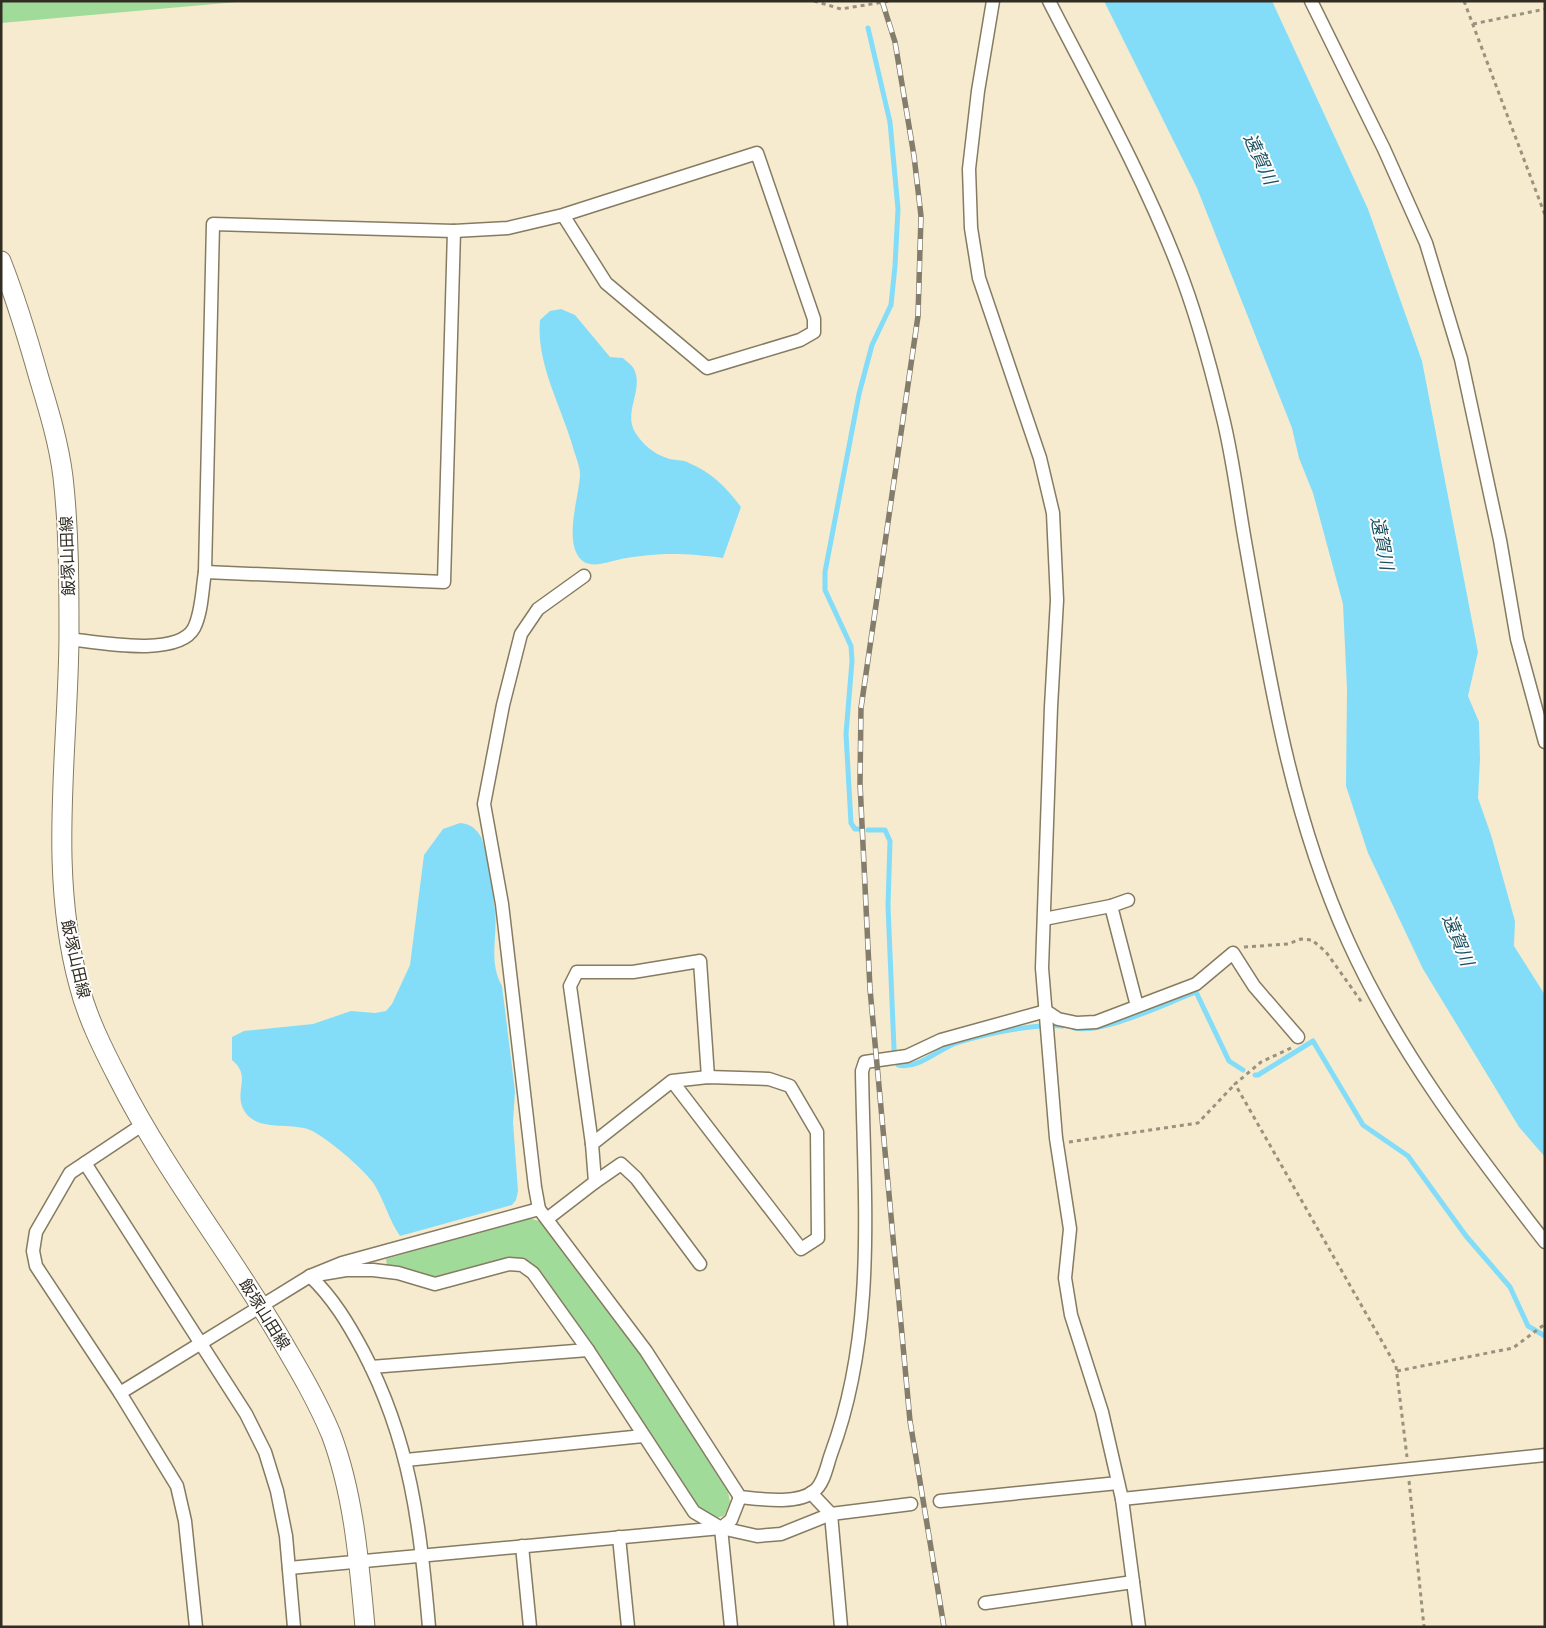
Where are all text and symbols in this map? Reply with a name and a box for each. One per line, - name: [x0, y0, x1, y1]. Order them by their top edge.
- water label: 遠賀川: [1240, 129, 1283, 190]
- water label: 遠賀川: [1367, 514, 1399, 573]
- street label: 飯塚山田線: [56, 516, 77, 596]
- water label: 遠賀川: [1439, 910, 1480, 971]
- street label: 飯塚山田線: [58, 918, 95, 1000]
- street label: 飯塚山田線: [236, 1275, 295, 1353]

